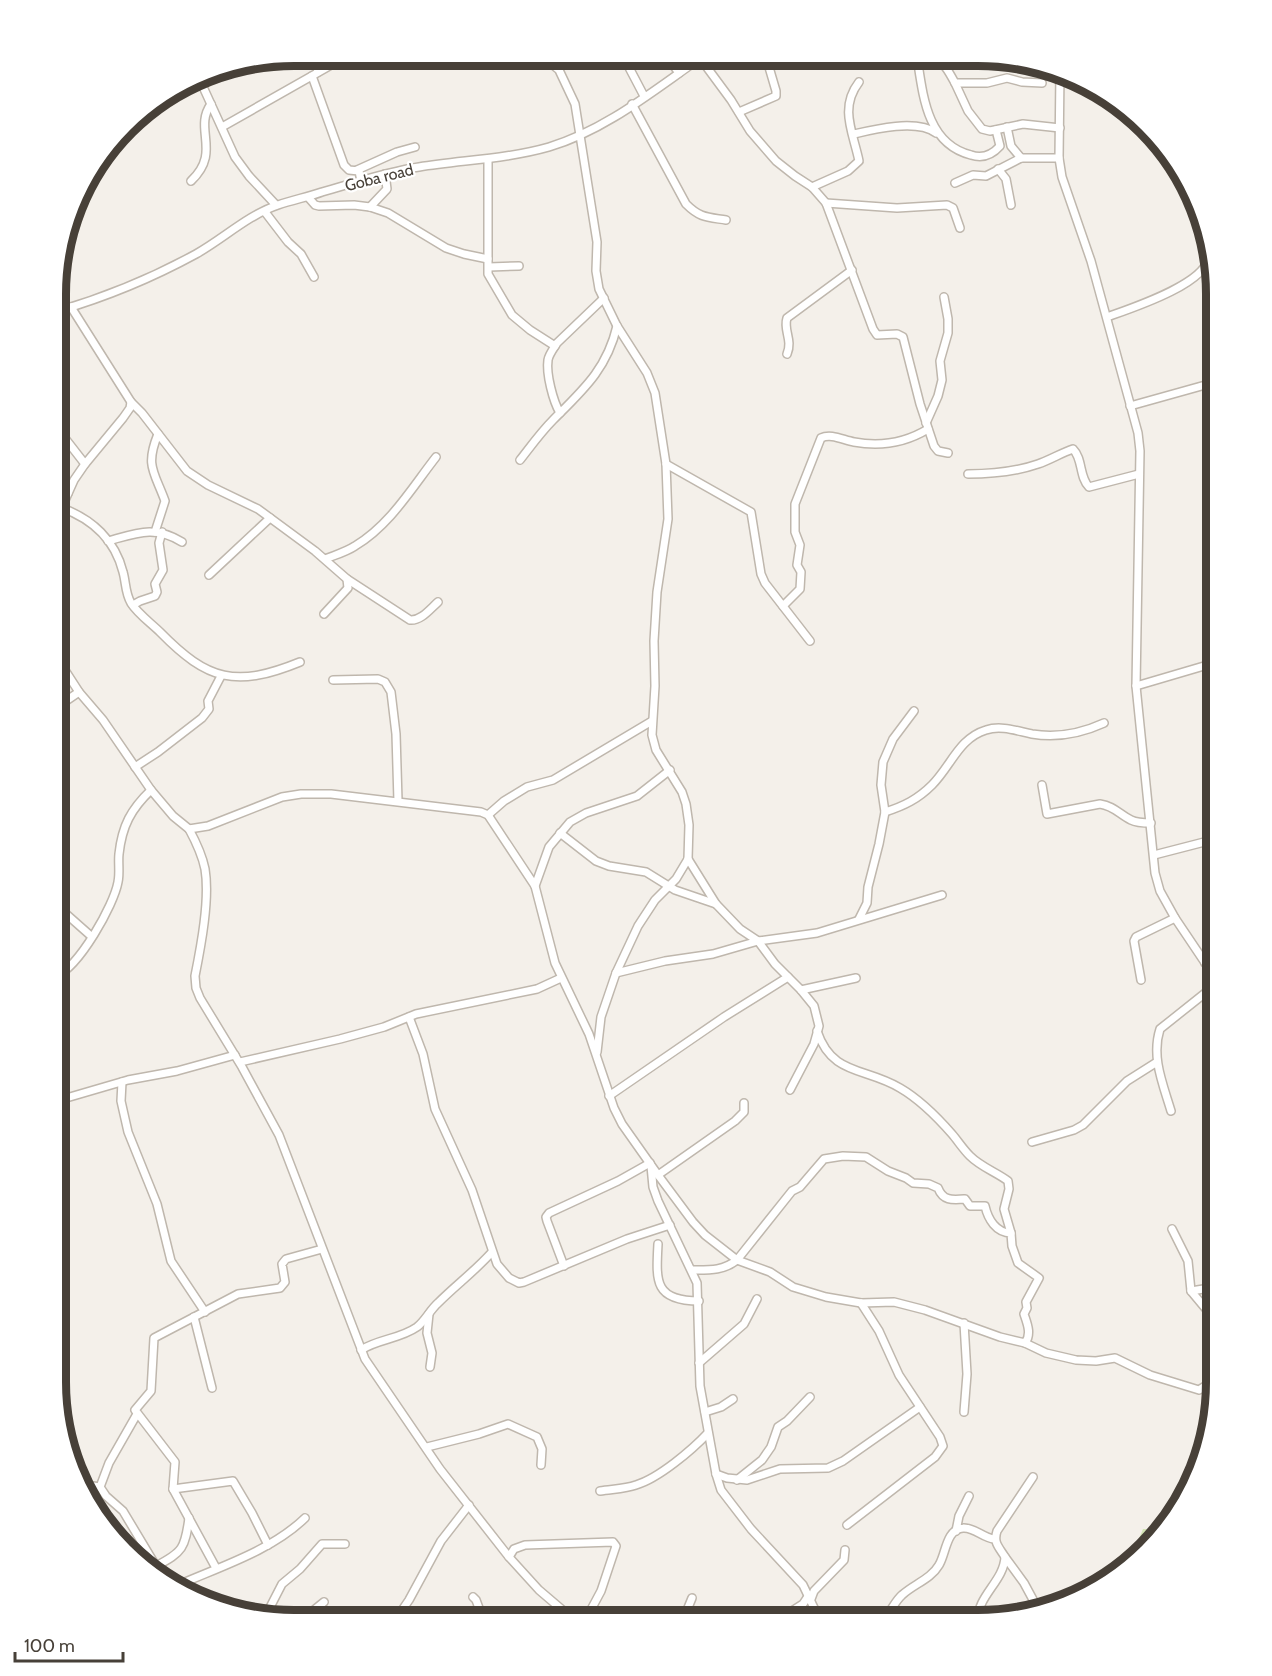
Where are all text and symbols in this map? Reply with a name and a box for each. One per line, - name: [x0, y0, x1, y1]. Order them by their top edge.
- street label: Goba road: [343, 160, 415, 195]
- scale bar: [15, 1625, 123, 1663]
- text: 100 m: [24, 1635, 75, 1657]

